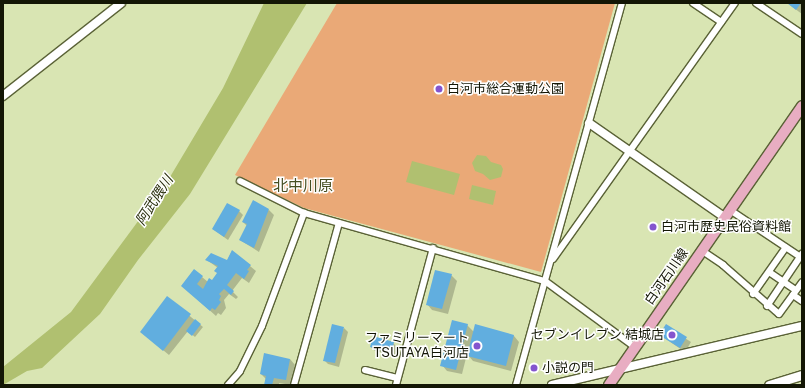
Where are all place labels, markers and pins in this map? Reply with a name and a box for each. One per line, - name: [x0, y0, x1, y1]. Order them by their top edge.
- place label: 白河市総合運動公園: [447, 81, 564, 97]
- marker: 白河市総合運動公園: [434, 84, 444, 94]
- place label: 白河市歴史民俗資料館: [661, 219, 791, 235]
- marker: 白河市歴史民俗資料館: [648, 222, 658, 232]
- place label: セブンイレブン 結城店: [531, 327, 664, 343]
- marker: セブンイレブン 結城店: [667, 330, 677, 340]
- place label: ファミリーマート TSUTAYA白河店: [365, 331, 469, 362]
- marker: ファミリーマート TSUTAYA白河店: [472, 341, 482, 351]
- place label: 小説の門: [542, 360, 594, 376]
- marker: 小説の門: [529, 363, 539, 373]

